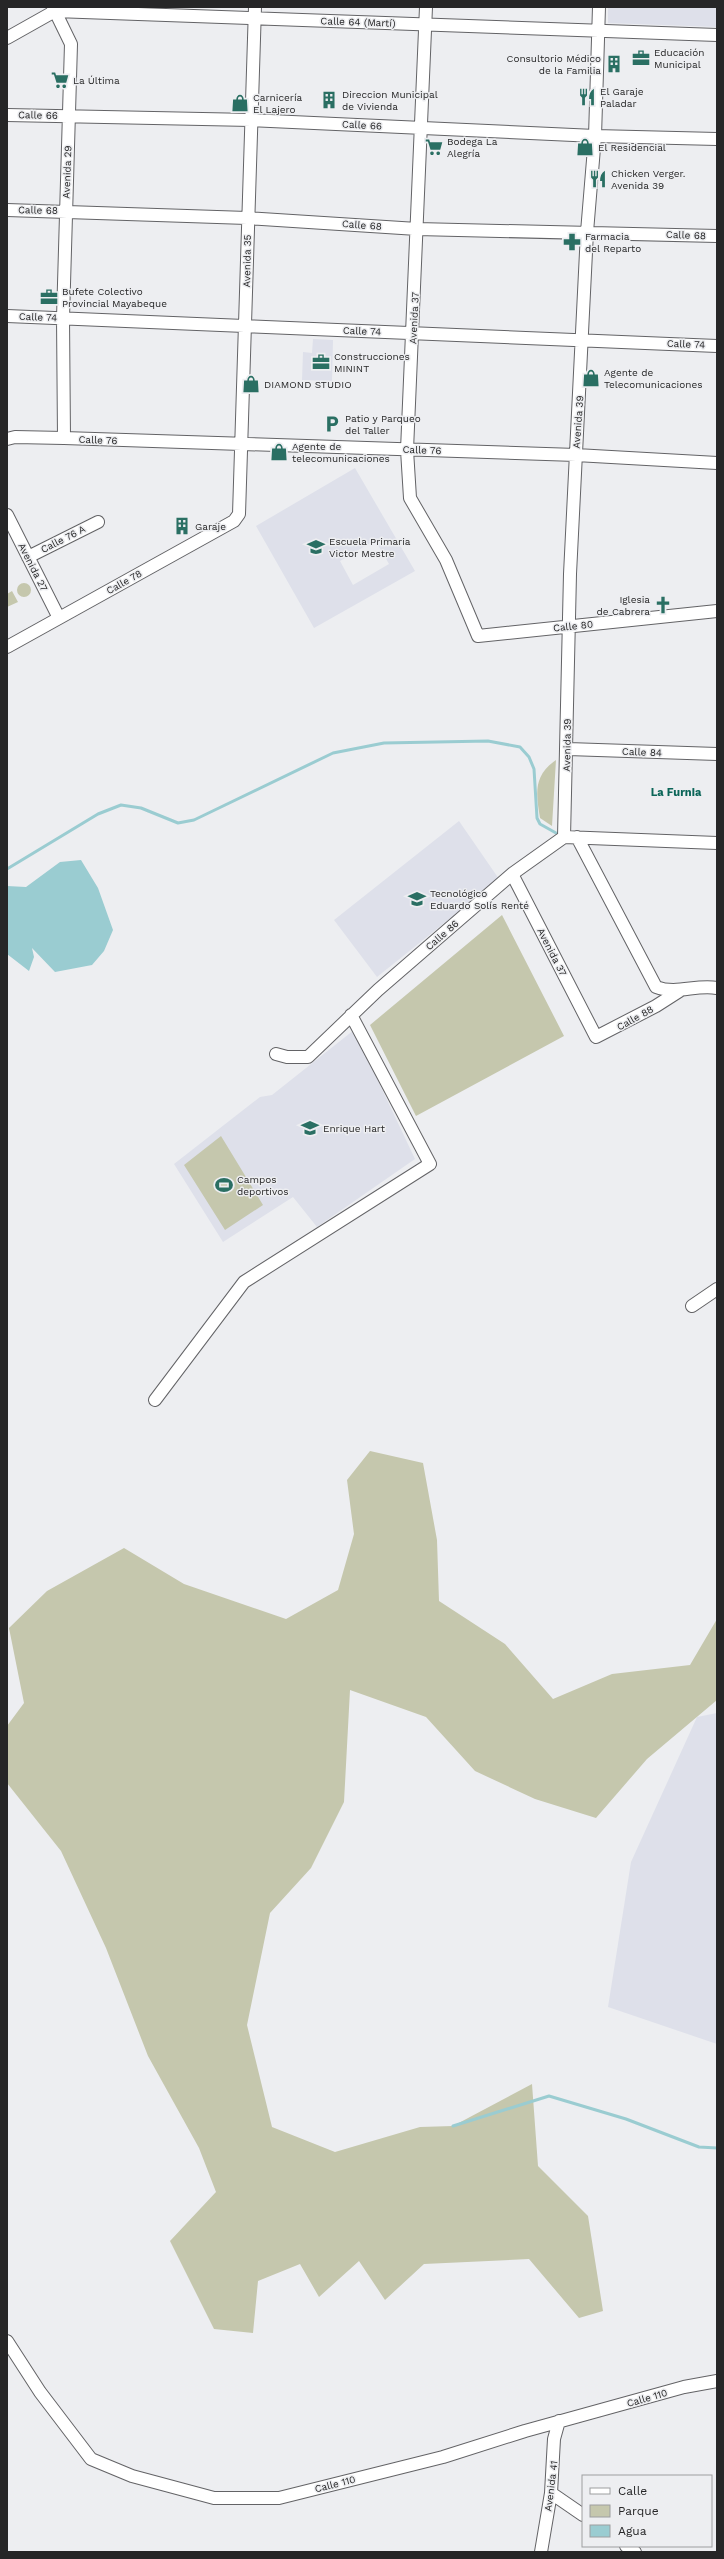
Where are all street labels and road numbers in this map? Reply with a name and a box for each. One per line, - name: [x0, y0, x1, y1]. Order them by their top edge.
- street label: Calle 64 (Martí): [320, 15, 396, 29]
- street label: Calle 66: [18, 109, 58, 121]
- street label: Calle 66: [342, 118, 382, 132]
- street label: Avenida 29: [61, 145, 73, 199]
- street label: Calle 68: [18, 204, 58, 216]
- street label: Calle 68: [342, 218, 382, 232]
- street label: Calle 68: [666, 229, 706, 241]
- street label: Avenida 35: [241, 234, 253, 288]
- street label: Avenida 37: [407, 291, 421, 344]
- street label: Calle 74: [19, 311, 57, 323]
- street label: Calle 74: [343, 325, 381, 337]
- street label: Calle 74: [667, 338, 705, 350]
- street label: Avenida 39: [571, 395, 585, 449]
- street label: Calle 76: [78, 434, 118, 446]
- street label: Calle 76: [402, 444, 442, 456]
- street label: Calle 76 A: [39, 523, 87, 555]
- street label: Avenida 27: [16, 541, 50, 593]
- street label: Calle 78: [104, 568, 144, 596]
- street label: Calle 80: [552, 618, 594, 634]
- street label: Avenida 39: [561, 718, 573, 772]
- street label: Calle 84: [622, 746, 662, 758]
- street label: Calle 86: [423, 918, 461, 952]
- street label: Avenida 37: [535, 926, 569, 978]
- street label: Calle 88: [615, 1003, 655, 1033]
- street label: Calle 110: [625, 2387, 669, 2409]
- street label: Avenida 41: [542, 2460, 560, 2512]
- street label: Calle 110: [313, 2474, 357, 2494]

